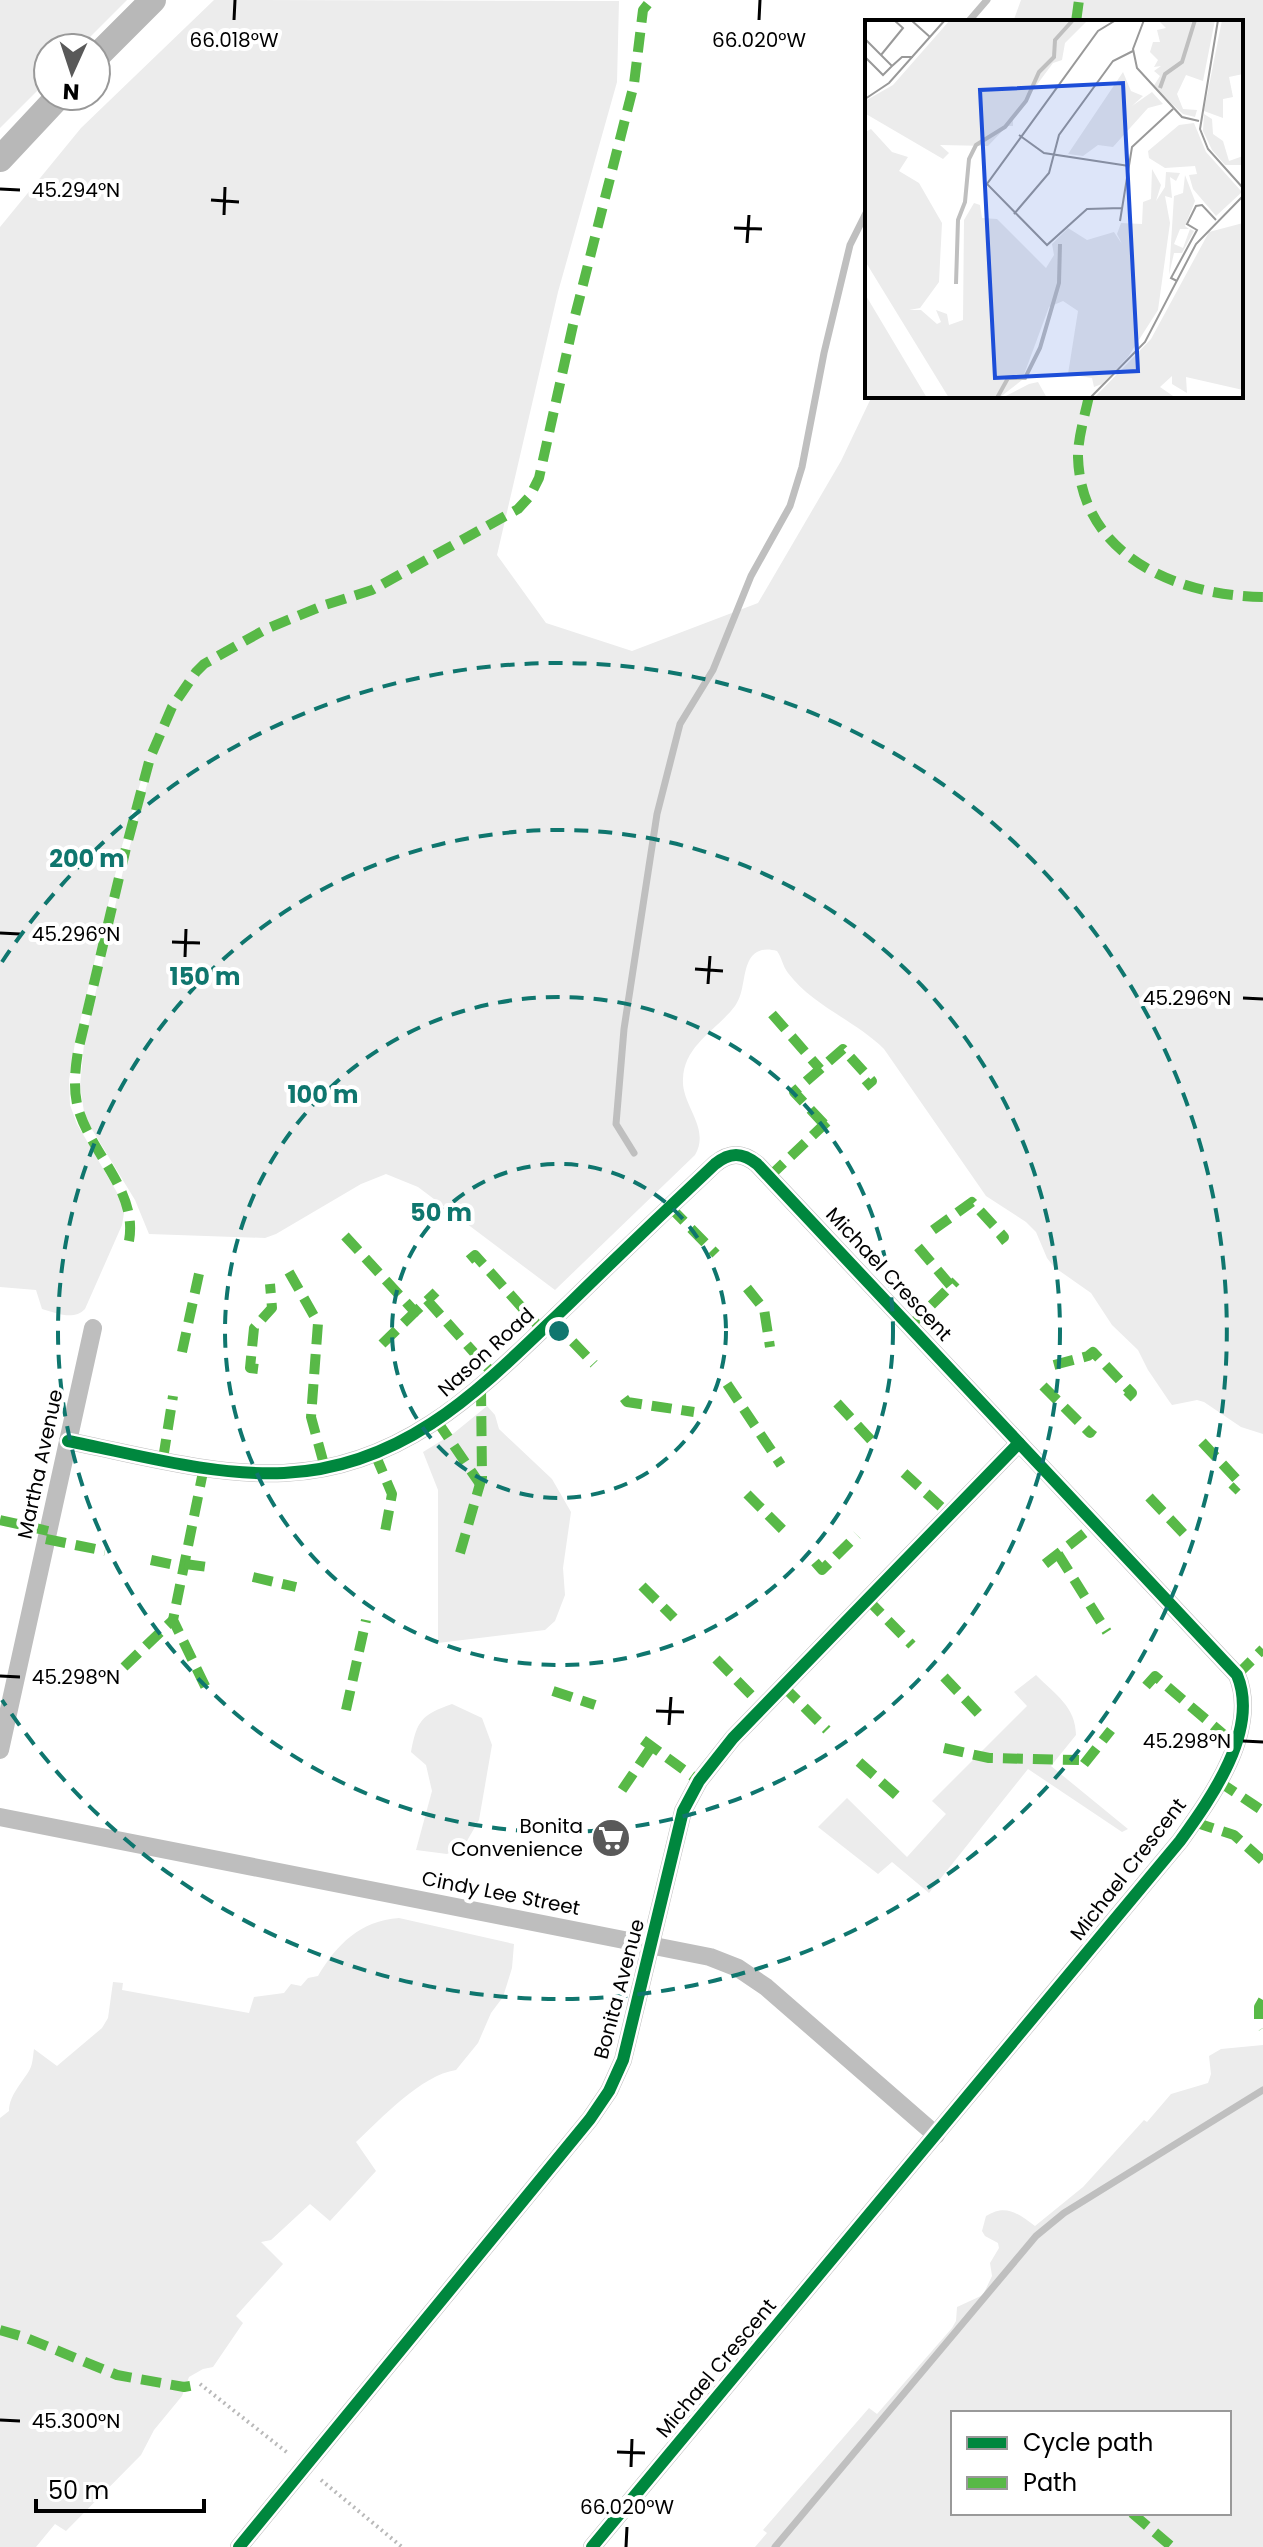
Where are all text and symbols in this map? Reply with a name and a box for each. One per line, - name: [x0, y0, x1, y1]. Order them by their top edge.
- inset map: [865, 20, 1243, 398]
- text: 66.018°W: [190, 26, 279, 54]
- text: 66.020°W: [712, 26, 806, 54]
- north arrow: [32, 32, 112, 112]
- text: N: [62, 76, 80, 107]
- text: 45.294°N: [32, 176, 120, 204]
- text: 200 m: [49, 842, 125, 875]
- text: 45.296°N: [32, 920, 120, 948]
- text: 150 m: [170, 960, 240, 993]
- text: 45.296°N: [1143, 984, 1231, 1012]
- text: 100 m: [288, 1078, 358, 1111]
- text: 50 m: [410, 1196, 472, 1229]
- street label: Michael Crescent: [820, 1201, 958, 1347]
- street label: Nason Road: [432, 1301, 540, 1403]
- centre of rings: [545, 1317, 573, 1345]
- street label: Martha Avenue: [10, 1387, 70, 1541]
- text: 45.298°N: [32, 1663, 120, 1691]
- text: 45.298°N: [1143, 1727, 1231, 1755]
- street label: Michael Crescent: [1064, 1792, 1192, 1946]
- place label: Bonita Convenience: [451, 1812, 583, 1863]
- supermarket icon: Bonita Convenience: [590, 1817, 632, 1859]
- street label: Cindy Lee Street: [419, 1864, 583, 1922]
- street label: Bonita Avenue: [587, 1916, 651, 2062]
- street label: Michael Crescent: [649, 2292, 783, 2444]
- text: 45.300°N: [32, 2407, 120, 2435]
- legend: [951, 2411, 1231, 2515]
- text: Cycle path: [1023, 2426, 1153, 2459]
- scale bar: [36, 2463, 204, 2513]
- text: Path: [1023, 2466, 1077, 2499]
- text: 50 m: [48, 2474, 109, 2507]
- text: 66.020°W: [580, 2493, 674, 2521]

